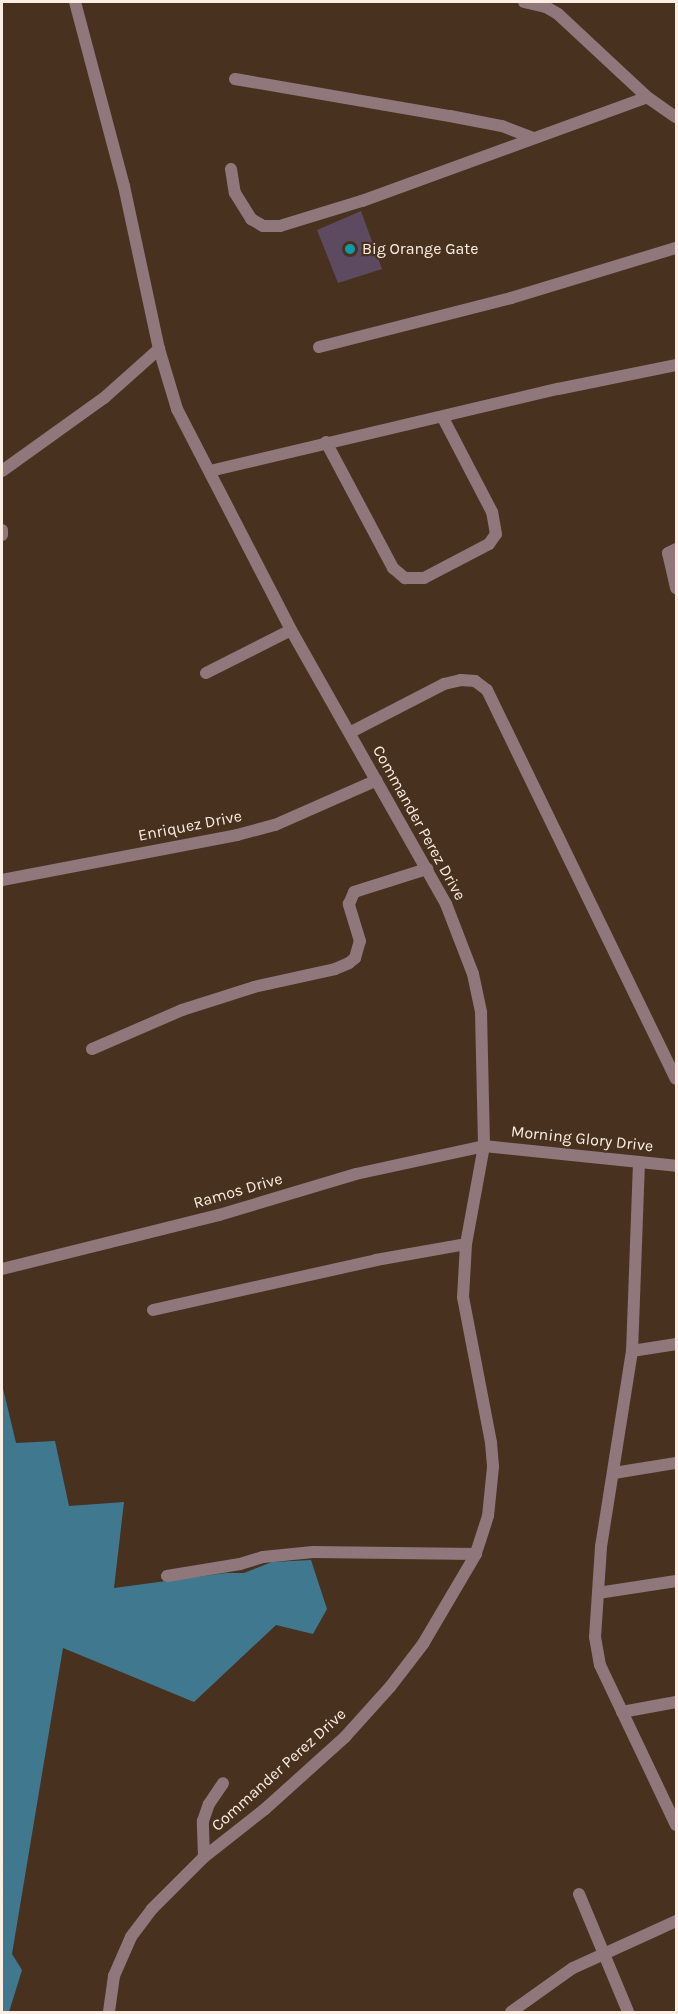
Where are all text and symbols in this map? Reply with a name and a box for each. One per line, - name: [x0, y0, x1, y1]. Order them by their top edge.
- place label: Big Orange Gate: [362, 239, 479, 259]
- marker: Big Orange Gate: [343, 242, 357, 256]
- street label: Commander Perez Drive: [368, 742, 470, 904]
- street label: Enriquez Drive: [137, 807, 243, 845]
- street label: Morning Glory Drive: [510, 1122, 654, 1156]
- street label: Ramos Drive: [191, 1169, 285, 1213]
- street label: Commander Perez Drive: [208, 1705, 350, 1835]

